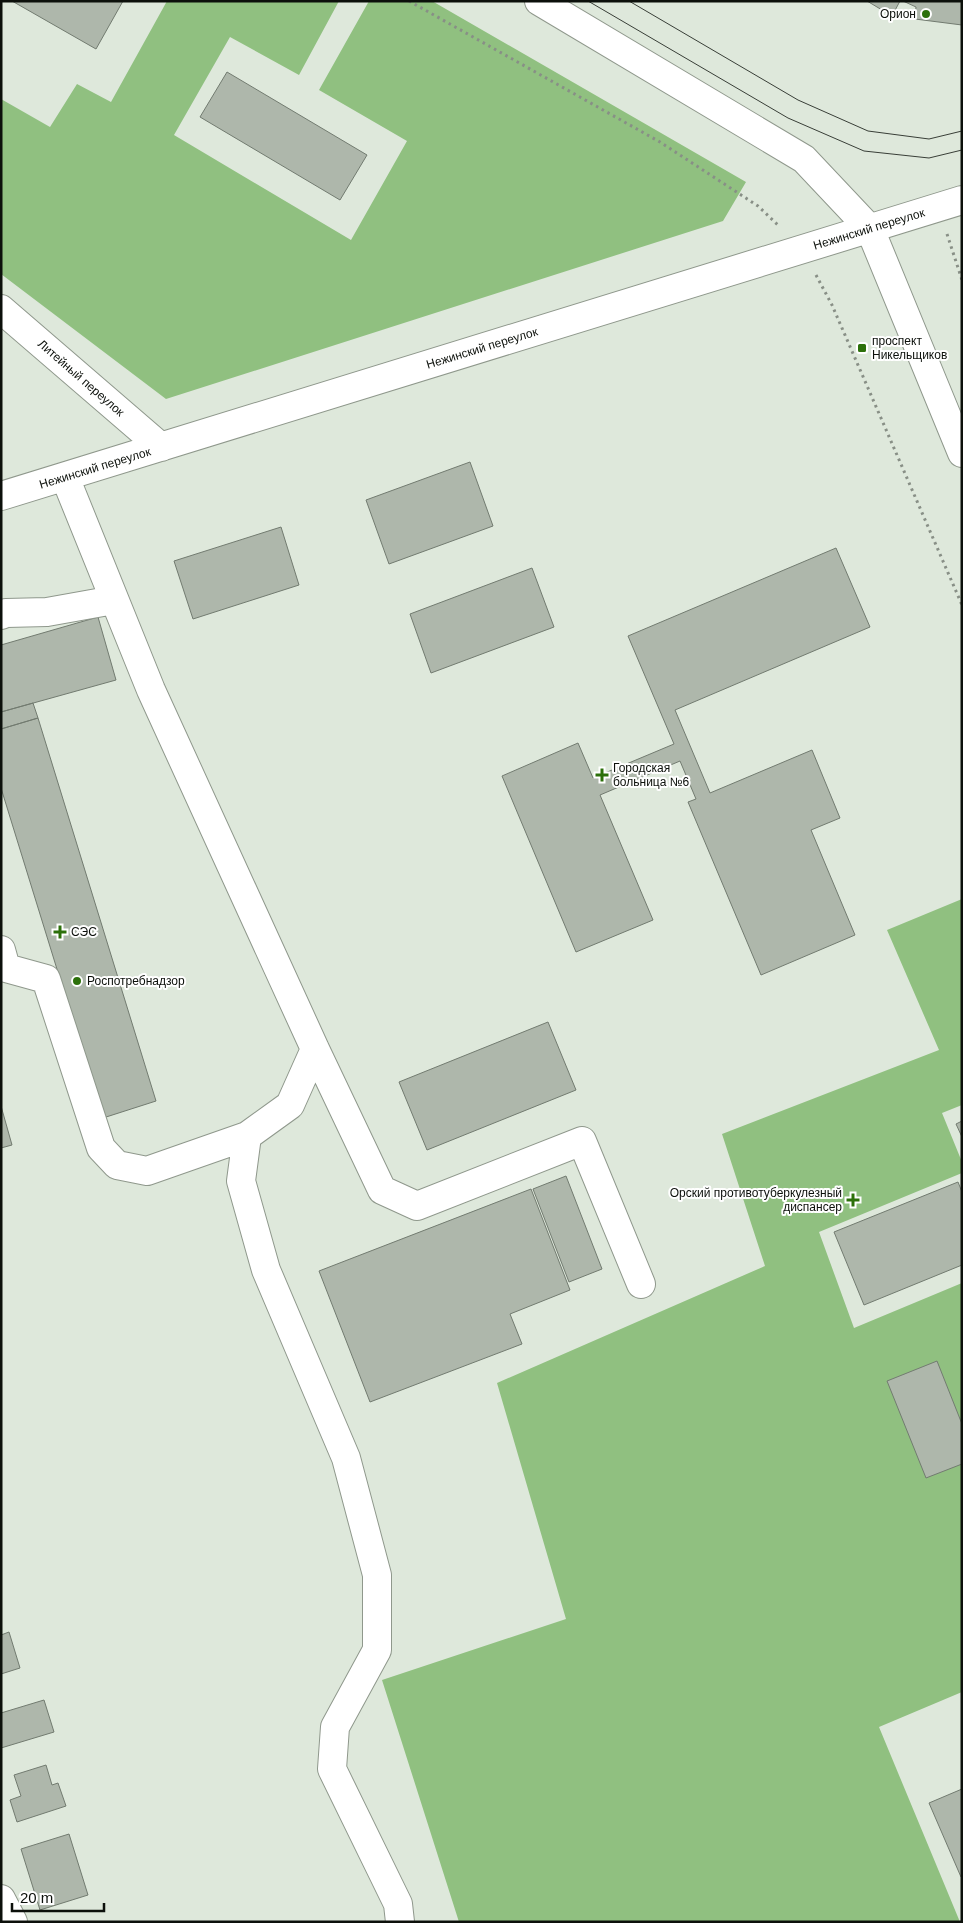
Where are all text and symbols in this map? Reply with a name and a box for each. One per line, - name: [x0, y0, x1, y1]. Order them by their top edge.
- place label: Орион: [880, 7, 916, 21]
- marker: Орион: [920, 8, 932, 20]
- street label: Нежинский переулок: [812, 205, 927, 253]
- street label: Нежинский переулок: [425, 324, 540, 372]
- place label: проспект Никельщиков: [872, 334, 947, 362]
- street label: Литейный переулок: [35, 337, 128, 420]
- marker: проспект Никельщиков: [856, 342, 868, 354]
- street label: Нежинский переулок: [38, 444, 153, 492]
- place label: Городская больница №6: [613, 761, 690, 789]
- marker: Городская больница №6: [595, 768, 609, 782]
- marker: СЭС: [53, 925, 67, 939]
- place label: СЭС: [71, 925, 97, 939]
- place label: Роспотребнадзор: [87, 974, 185, 988]
- marker: Роспотребнадзор: [71, 975, 83, 987]
- place label: Орский противотуберкулезный диспансер: [670, 1186, 842, 1214]
- marker: Орский противотуберкулезный диспансер: [846, 1193, 860, 1207]
- scale bar: [12, 1880, 105, 1912]
- text: 20 m: [20, 1889, 53, 1906]

